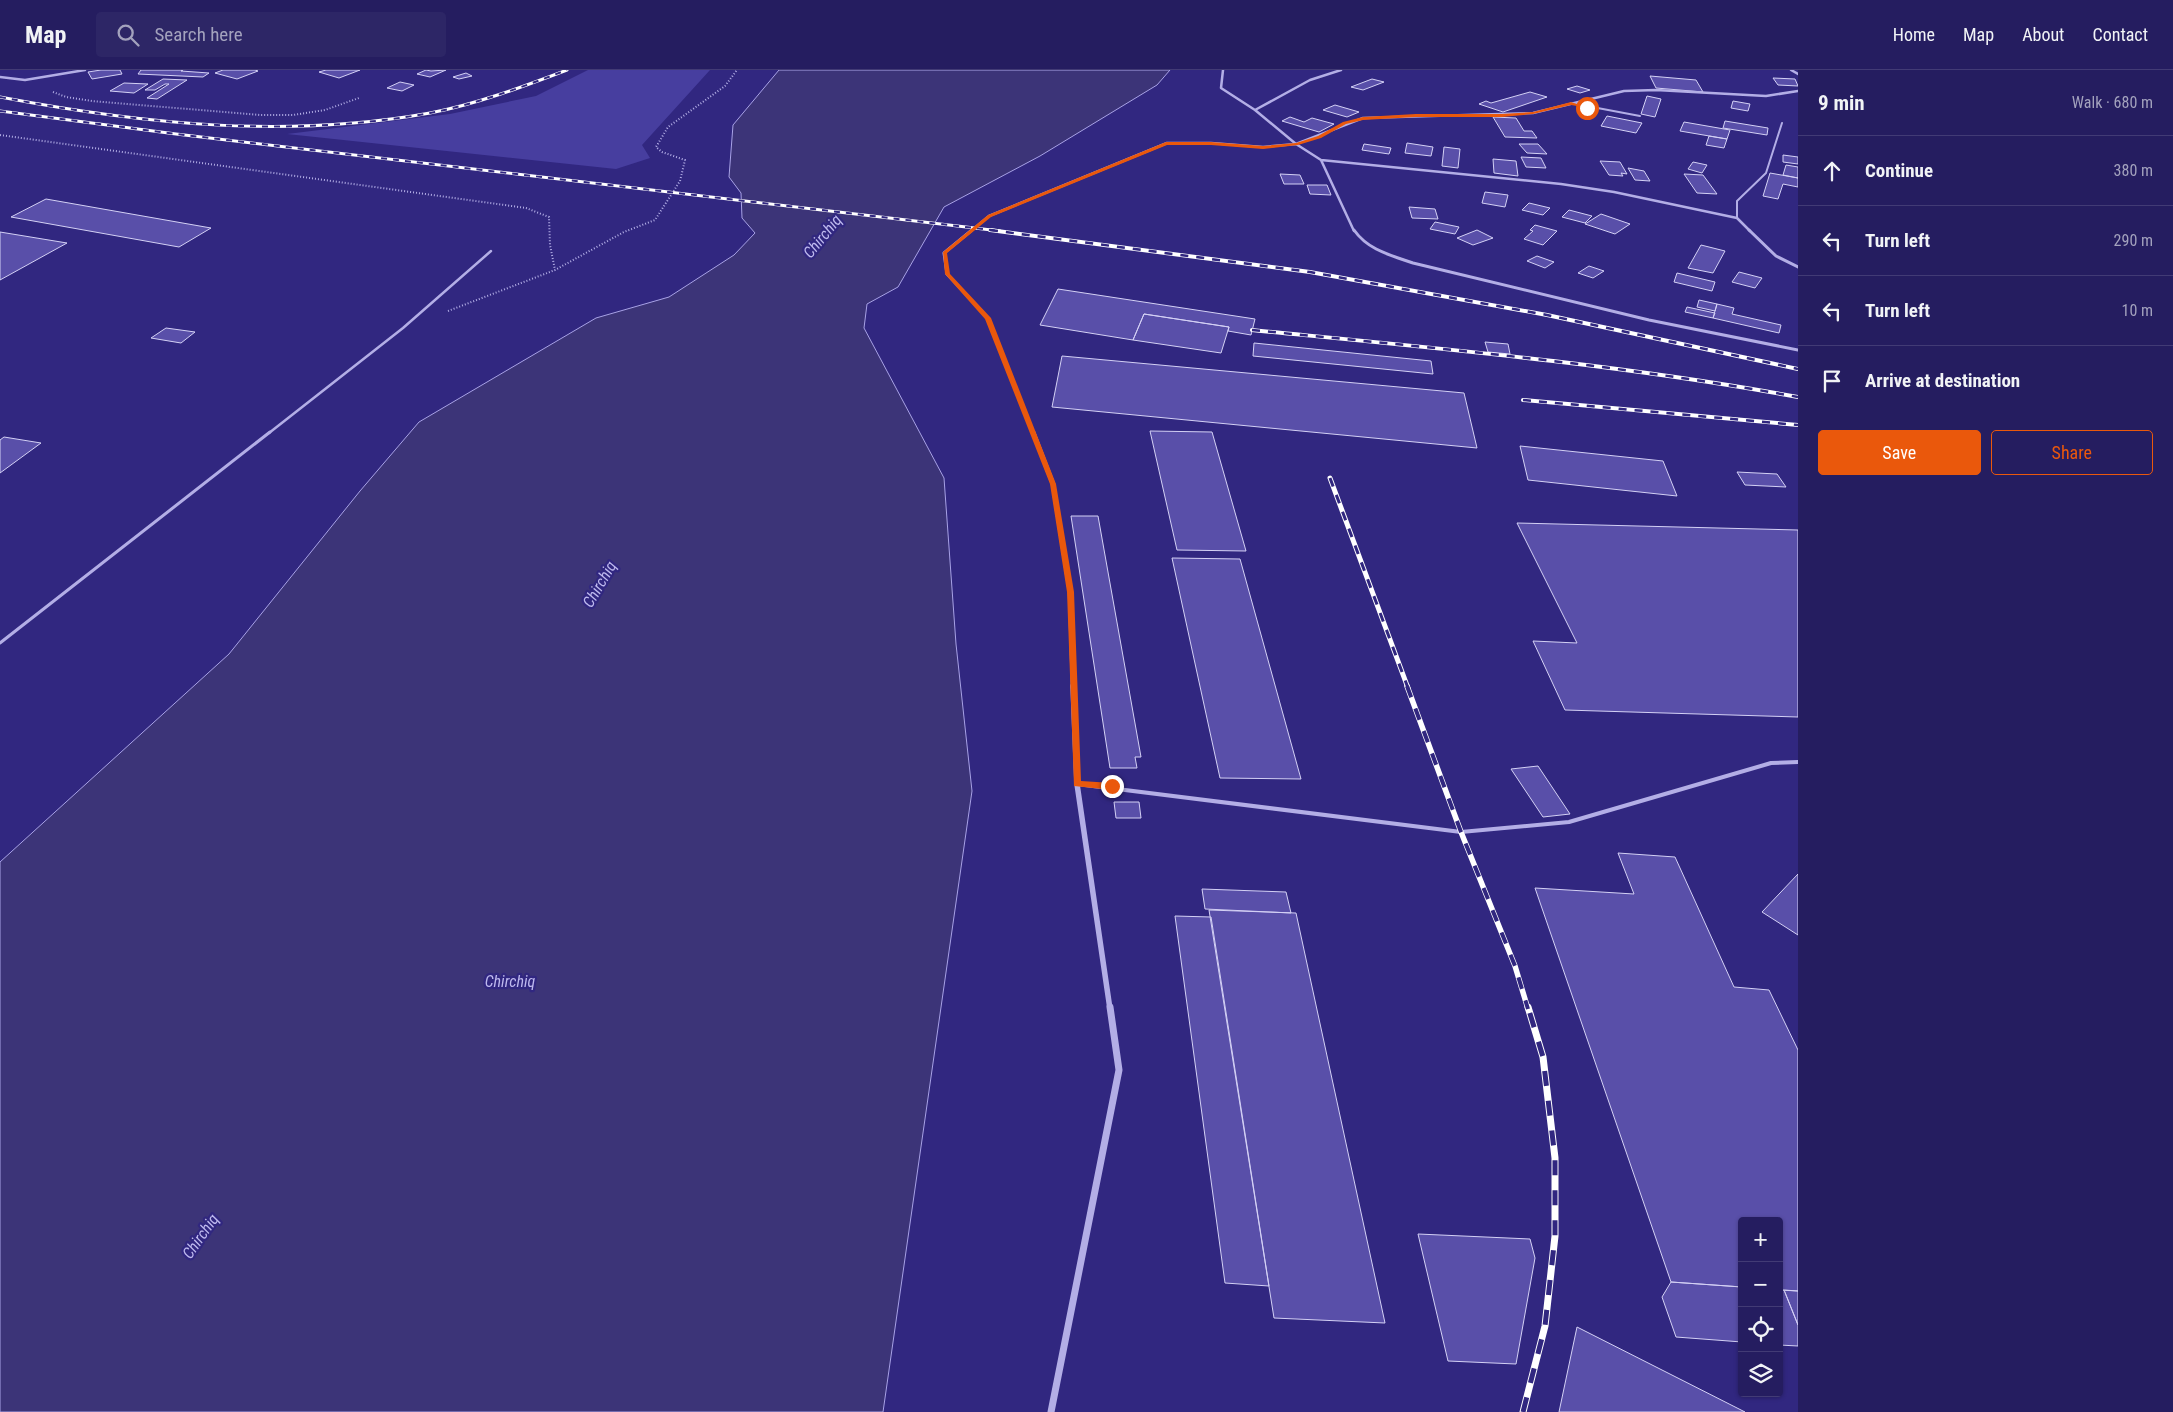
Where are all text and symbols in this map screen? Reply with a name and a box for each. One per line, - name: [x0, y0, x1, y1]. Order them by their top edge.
- search box: [96, 12, 446, 57]
- text: Map: [25, 21, 66, 49]
- icon: search: [114, 21, 142, 49]
- text: Search here: [154, 23, 243, 46]
- text: Home: [1893, 24, 1935, 45]
- text: Map: [1963, 24, 1994, 45]
- text: About: [2022, 24, 2064, 45]
- text: Contact: [2092, 24, 2148, 45]
- text: 9 min: [1818, 91, 1865, 115]
- text: Walk · 680 m: [2072, 93, 2153, 112]
- route start: [1576, 97, 1599, 120]
- icon: ahead: [1818, 157, 1846, 185]
- text: Continue: [1865, 159, 1933, 182]
- text: 380 m: [2114, 161, 2153, 180]
- water label: Chirchiq: [799, 211, 846, 262]
- icon: left: [1818, 227, 1846, 255]
- text: Turn left: [1865, 229, 1930, 252]
- text: 290 m: [2114, 231, 2153, 250]
- icon: left: [1818, 297, 1846, 325]
- text: Turn left: [1865, 299, 1930, 322]
- text: 10 m: [2121, 301, 2153, 320]
- icon: arrive: [1818, 367, 1846, 395]
- text: Arrive at destination: [1865, 369, 2020, 392]
- button: Save: [1818, 430, 1981, 475]
- button: Share: [1991, 430, 2153, 475]
- water label: Chirchiq: [579, 557, 620, 611]
- route end: [1101, 775, 1124, 798]
- water label: Chirchiq: [485, 972, 535, 991]
- water label: Chirchiq: [178, 1210, 223, 1262]
- map controls: [1738, 1217, 1783, 1397]
- button: +: [1738, 1217, 1783, 1262]
- button: −: [1738, 1262, 1783, 1307]
- button: locate: [1738, 1307, 1783, 1352]
- button: layers: [1738, 1352, 1783, 1397]

